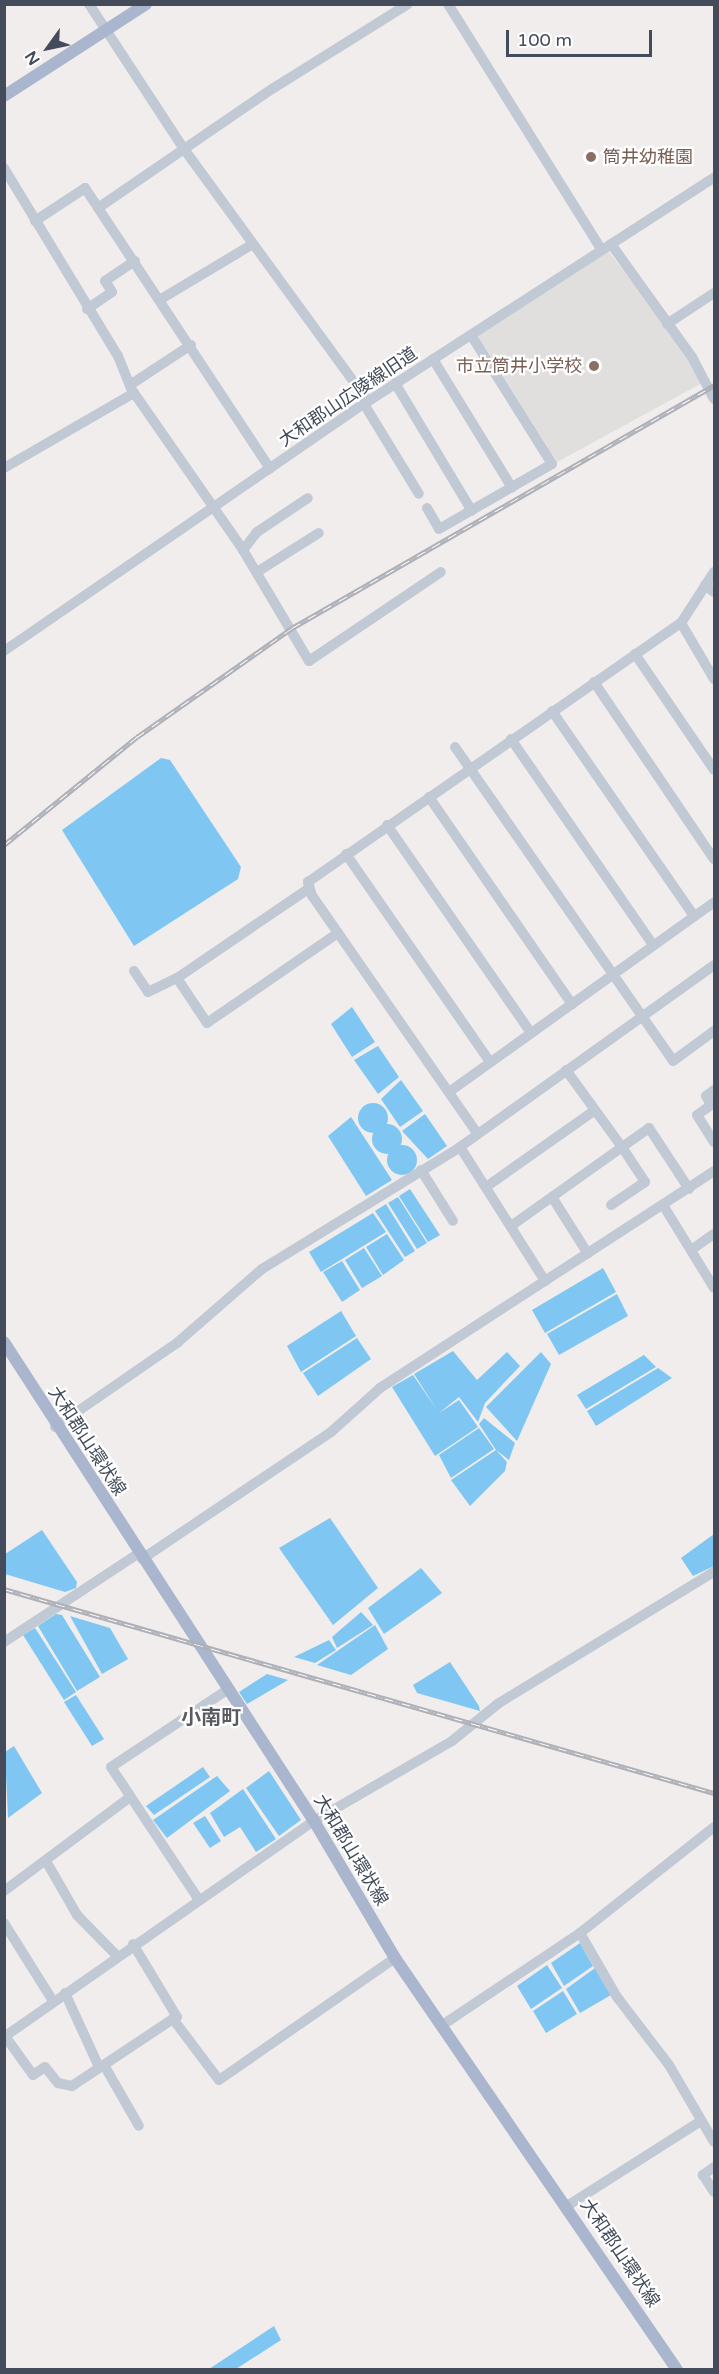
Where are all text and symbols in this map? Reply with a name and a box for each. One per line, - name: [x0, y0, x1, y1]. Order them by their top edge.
- north arrow: [18, 18, 78, 78]
- scale bar: [509, 18, 654, 56]
- text: 100 m: [517, 29, 572, 51]
- text: N: [21, 47, 45, 69]
- place label: 筒井幼稚園: [603, 146, 693, 168]
- marker: 筒井幼稚園: [584, 150, 598, 164]
- street label: 大和郡山広陵線旧道: [275, 343, 421, 451]
- place label: 市立筒井小学校: [456, 355, 582, 377]
- marker: 市立筒井小学校: [587, 359, 601, 373]
- street label: 大和郡山環状線: [44, 1382, 130, 1500]
- district label: 小南町: [181, 1706, 241, 1730]
- street label: 大和郡山環状線: [309, 1790, 393, 1910]
- street label: 大和郡山環状線: [576, 2195, 664, 2311]

